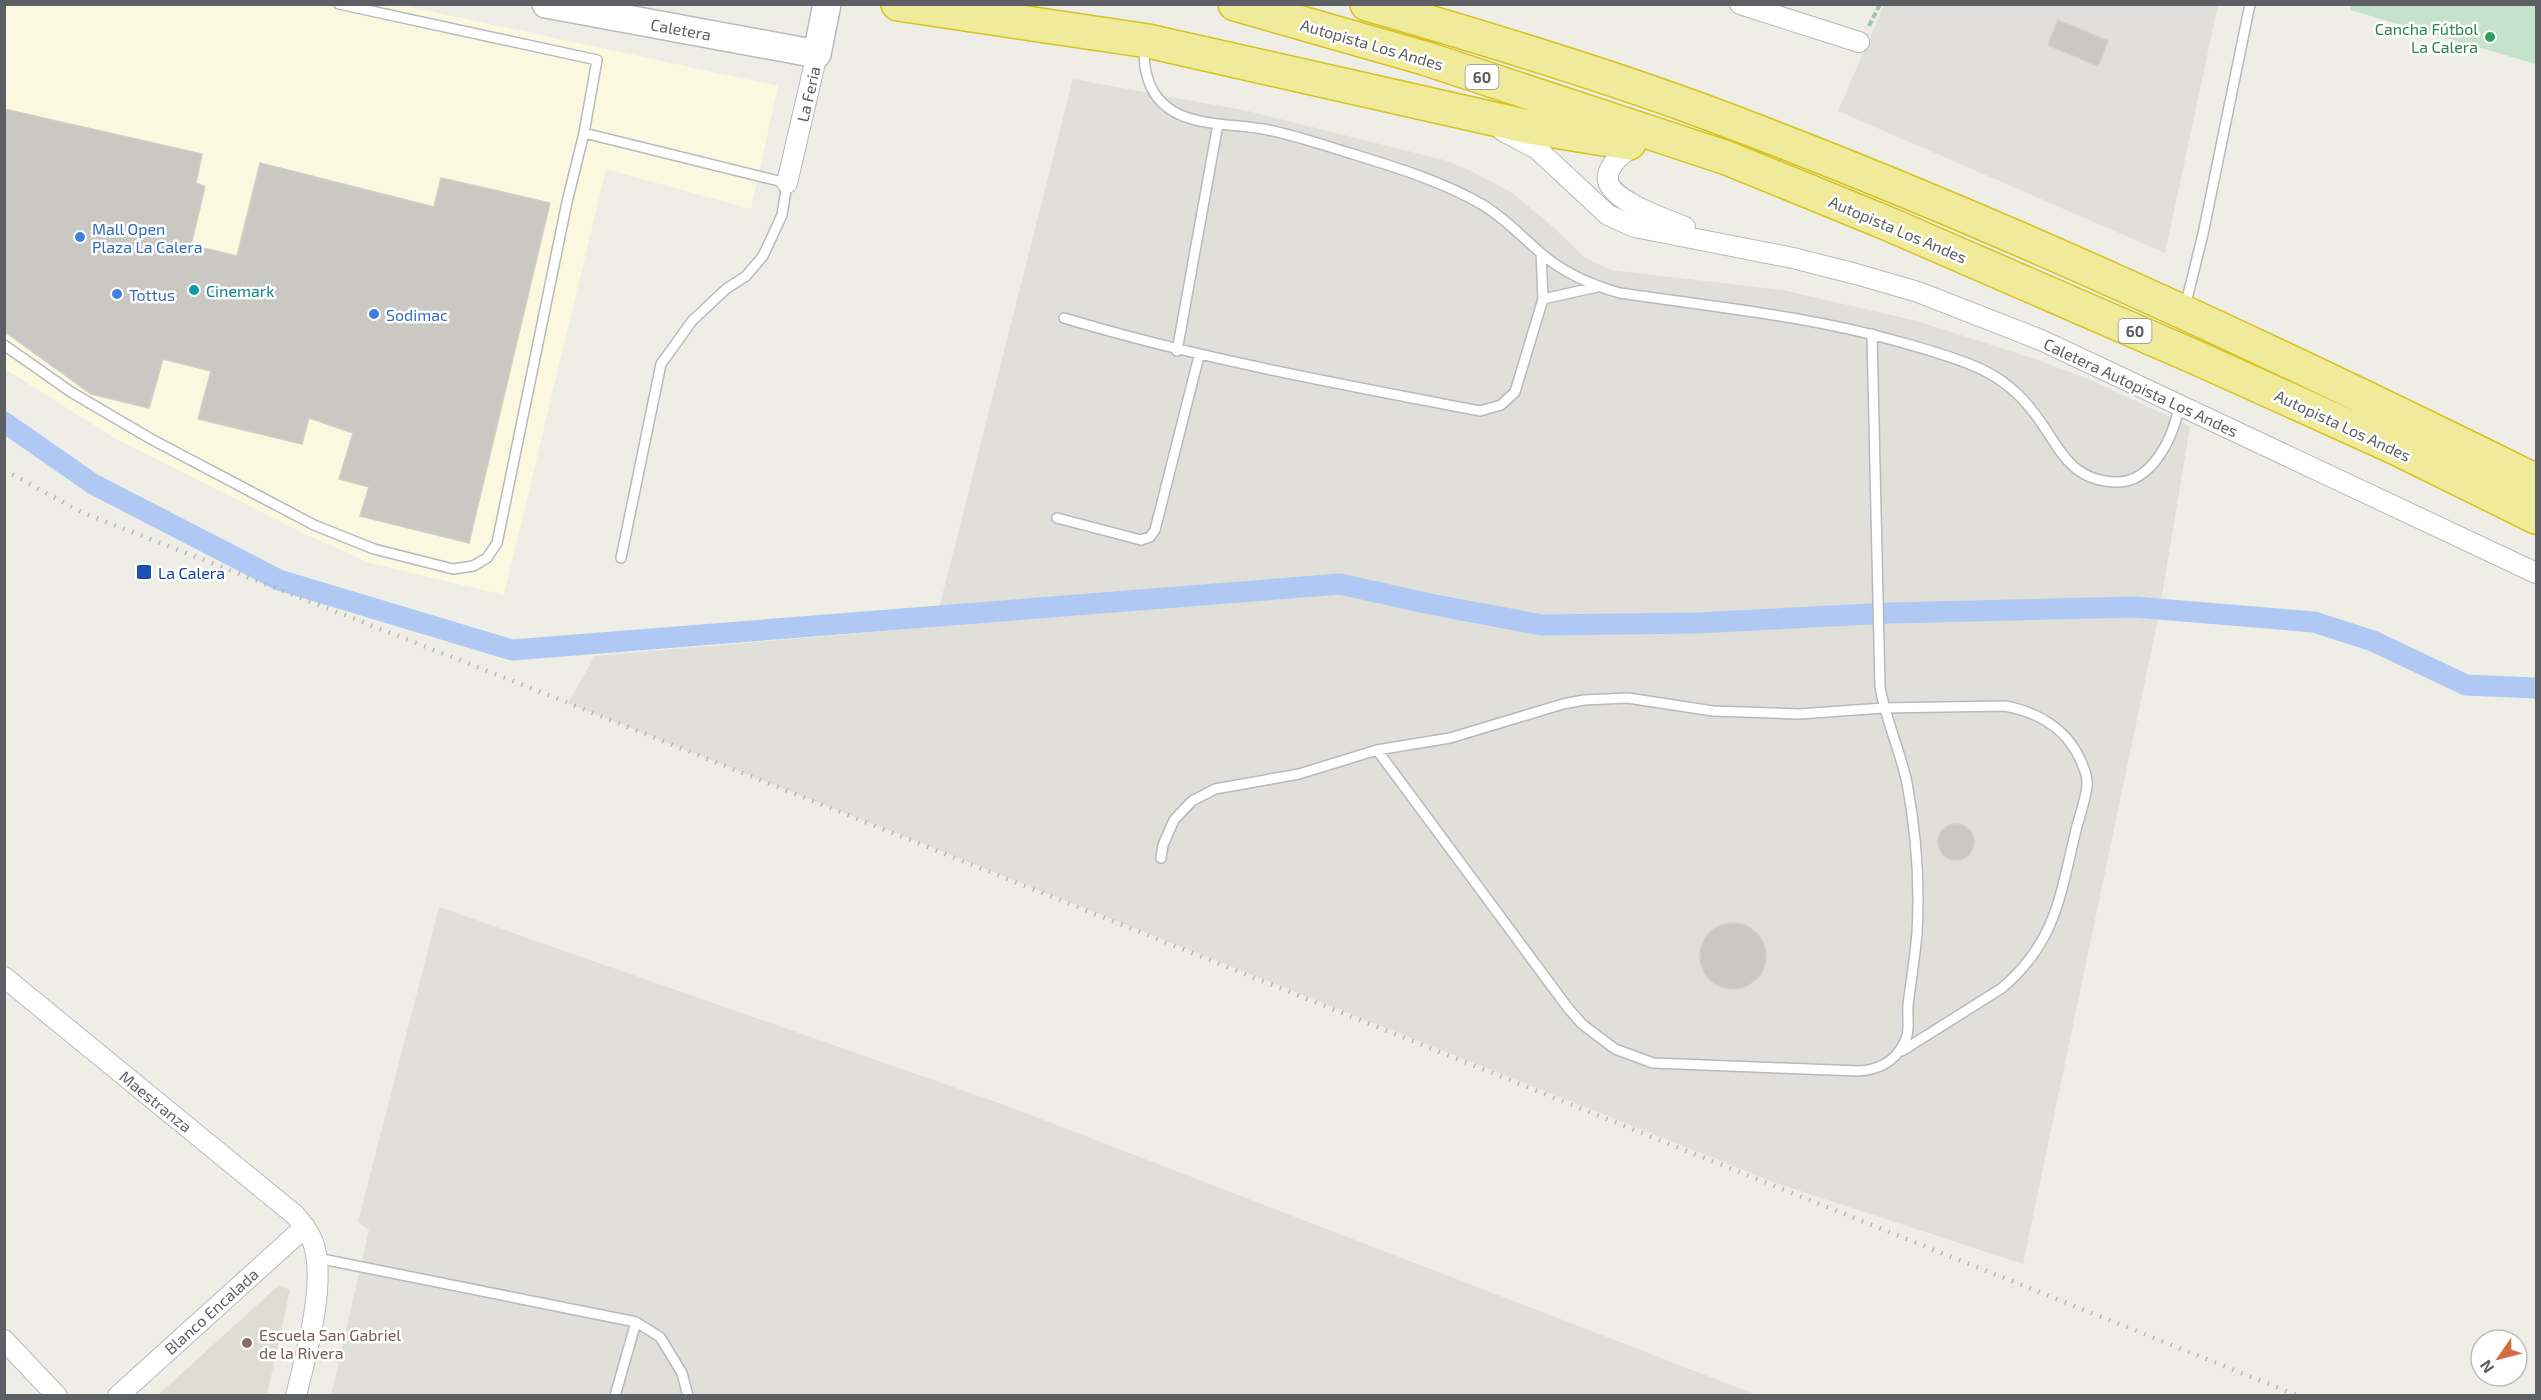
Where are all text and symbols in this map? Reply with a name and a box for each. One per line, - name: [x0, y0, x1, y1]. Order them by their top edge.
- street label: Caletera: [649, 14, 713, 44]
- street label: Autopista Los Andes: [1298, 14, 1446, 74]
- place label: Cancha Fútbol La Calera: [2375, 19, 2478, 56]
- marker: Cancha Fútbol La Calera: [2483, 30, 2497, 44]
- street label: La Feria: [792, 64, 824, 124]
- road number: 60: [1466, 65, 1498, 89]
- street label: Autopista Los Andes: [1826, 191, 1970, 267]
- place label: Mall Open Plaza La Calera: [92, 219, 203, 256]
- marker: Mall Open Plaza La Calera: [73, 230, 87, 244]
- place label: Cinemark: [206, 281, 274, 300]
- marker: Cinemark: [187, 283, 201, 297]
- place label: Tottus: [129, 285, 175, 304]
- marker: Tottus: [110, 287, 124, 301]
- place label: Sodimac: [386, 305, 448, 324]
- marker: Sodimac: [367, 307, 381, 321]
- road number: 60: [2118, 319, 2152, 343]
- street label: Caletera Autopista Los Andes: [2041, 334, 2241, 440]
- street label: Autopista Los Andes: [2272, 385, 2414, 465]
- marker: La Calera: [135, 563, 153, 581]
- place label: La Calera: [158, 563, 225, 582]
- street label: Maestranza: [116, 1066, 196, 1136]
- street label: Blanco Encalada: [160, 1264, 262, 1358]
- place label: Escuela San Gabriel de la Rivera: [259, 1325, 401, 1362]
- north arrow: [2469, 1328, 2529, 1388]
- marker: Escuela San Gabriel de la Rivera: [240, 1336, 254, 1350]
- text: N: [2475, 1357, 2497, 1377]

